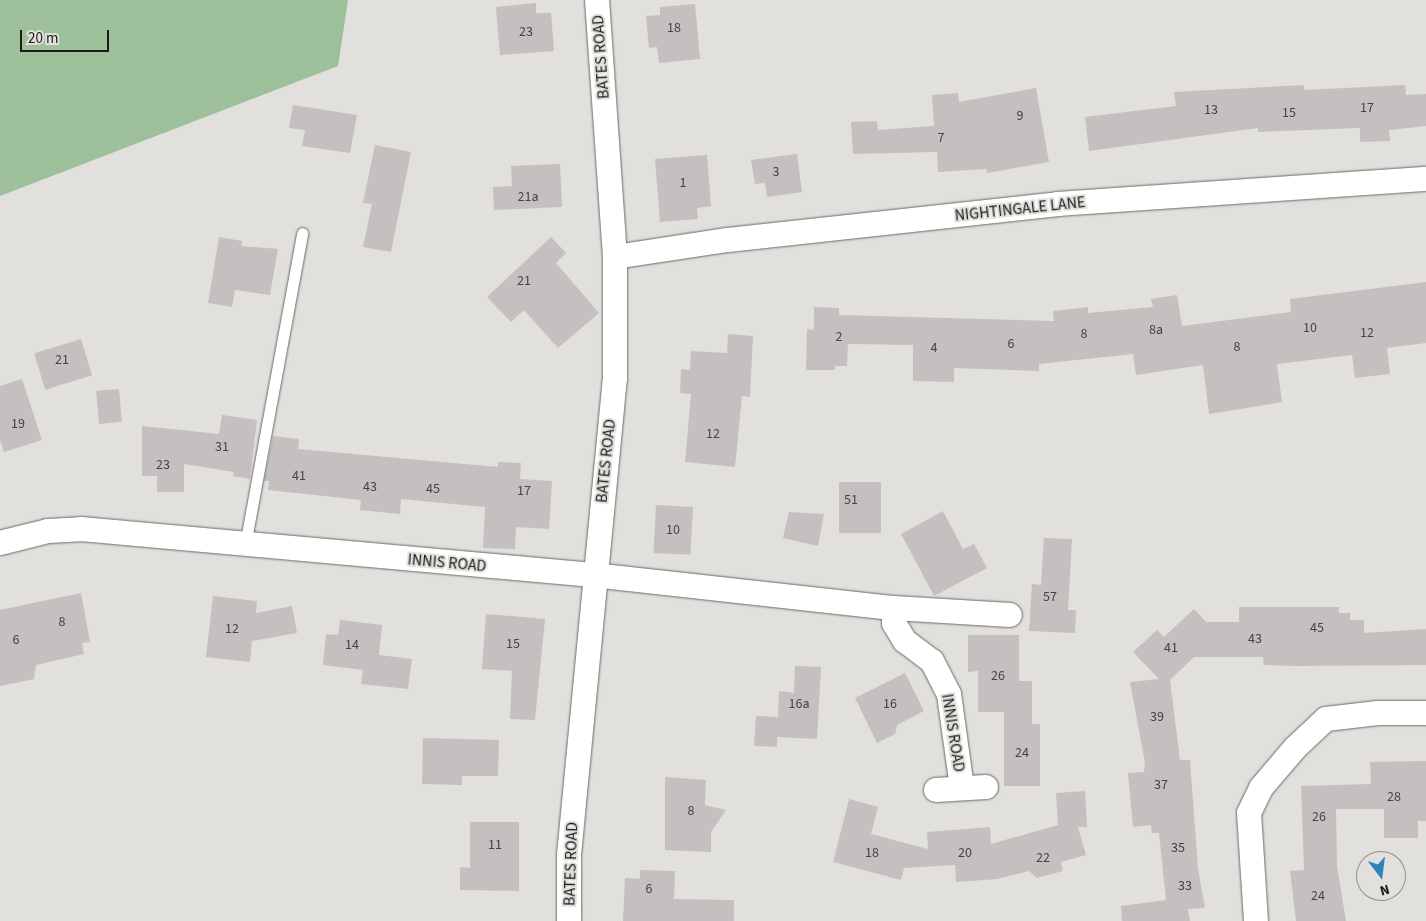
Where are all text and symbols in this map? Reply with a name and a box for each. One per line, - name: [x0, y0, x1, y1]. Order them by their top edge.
- street label: BATES ROAD: [588, 14, 614, 100]
- scale bar: [22, 20, 111, 52]
- house number: 18: [667, 20, 681, 36]
- house number: 23: [519, 24, 533, 40]
- text: 20 m: [28, 28, 58, 49]
- house number: 17: [1360, 100, 1374, 116]
- house number: 13: [1204, 102, 1218, 118]
- house number: 15: [1282, 105, 1296, 121]
- house number: 9: [1017, 108, 1023, 124]
- house number: 7: [938, 130, 944, 146]
- house number: 3: [773, 164, 779, 180]
- house number: 1: [680, 175, 686, 191]
- house number: 21a: [518, 189, 538, 205]
- street label: NIGHTINGALE LANE: [954, 193, 1086, 225]
- house number: 21: [517, 273, 531, 289]
- house number: 10: [1303, 320, 1317, 336]
- house number: 8a: [1149, 322, 1163, 338]
- house number: 12: [1360, 325, 1374, 341]
- house number: 8: [1081, 326, 1087, 342]
- house number: 2: [836, 329, 842, 345]
- house number: 6: [1008, 336, 1014, 352]
- house number: 8: [1234, 339, 1240, 355]
- house number: 4: [931, 340, 937, 356]
- house number: 21: [55, 352, 69, 368]
- house number: 19: [11, 416, 25, 432]
- street label: BATES ROAD: [592, 418, 620, 504]
- house number: 12: [706, 426, 720, 442]
- house number: 31: [215, 439, 229, 455]
- house number: 23: [156, 457, 170, 473]
- house number: 41: [292, 468, 306, 484]
- house number: 43: [363, 479, 377, 495]
- house number: 45: [426, 481, 440, 497]
- house number: 17: [517, 483, 531, 499]
- house number: 51: [844, 492, 858, 508]
- house number: 10: [666, 522, 680, 538]
- street label: INNIS ROAD: [407, 550, 487, 576]
- house number: 57: [1043, 589, 1057, 605]
- house number: 8: [59, 614, 65, 630]
- house number: 45: [1310, 620, 1324, 636]
- house number: 12: [225, 621, 239, 637]
- house number: 43: [1248, 631, 1262, 647]
- house number: 6: [13, 632, 19, 648]
- house number: 15: [506, 636, 520, 652]
- house number: 14: [345, 637, 359, 653]
- house number: 41: [1164, 640, 1178, 656]
- house number: 26: [991, 668, 1005, 684]
- street label: INNIS ROAD: [937, 693, 969, 773]
- house number: 16a: [789, 696, 809, 712]
- house number: 16: [883, 696, 897, 712]
- house number: 39: [1150, 709, 1164, 725]
- house number: 24: [1015, 745, 1029, 761]
- house number: 37: [1154, 777, 1168, 793]
- house number: 28: [1387, 789, 1401, 805]
- house number: 8: [688, 803, 694, 819]
- house number: 26: [1312, 809, 1326, 825]
- street label: BATES ROAD: [560, 822, 582, 906]
- house number: 11: [488, 837, 502, 853]
- house number: 35: [1171, 840, 1185, 856]
- house number: 18: [865, 845, 879, 861]
- house number: 20: [958, 845, 972, 861]
- house number: 22: [1036, 850, 1050, 866]
- north arrow: [1356, 851, 1406, 901]
- house number: 33: [1178, 878, 1192, 894]
- text: N: [1378, 879, 1392, 900]
- house number: 6: [646, 881, 652, 897]
- house number: 24: [1311, 888, 1325, 904]

